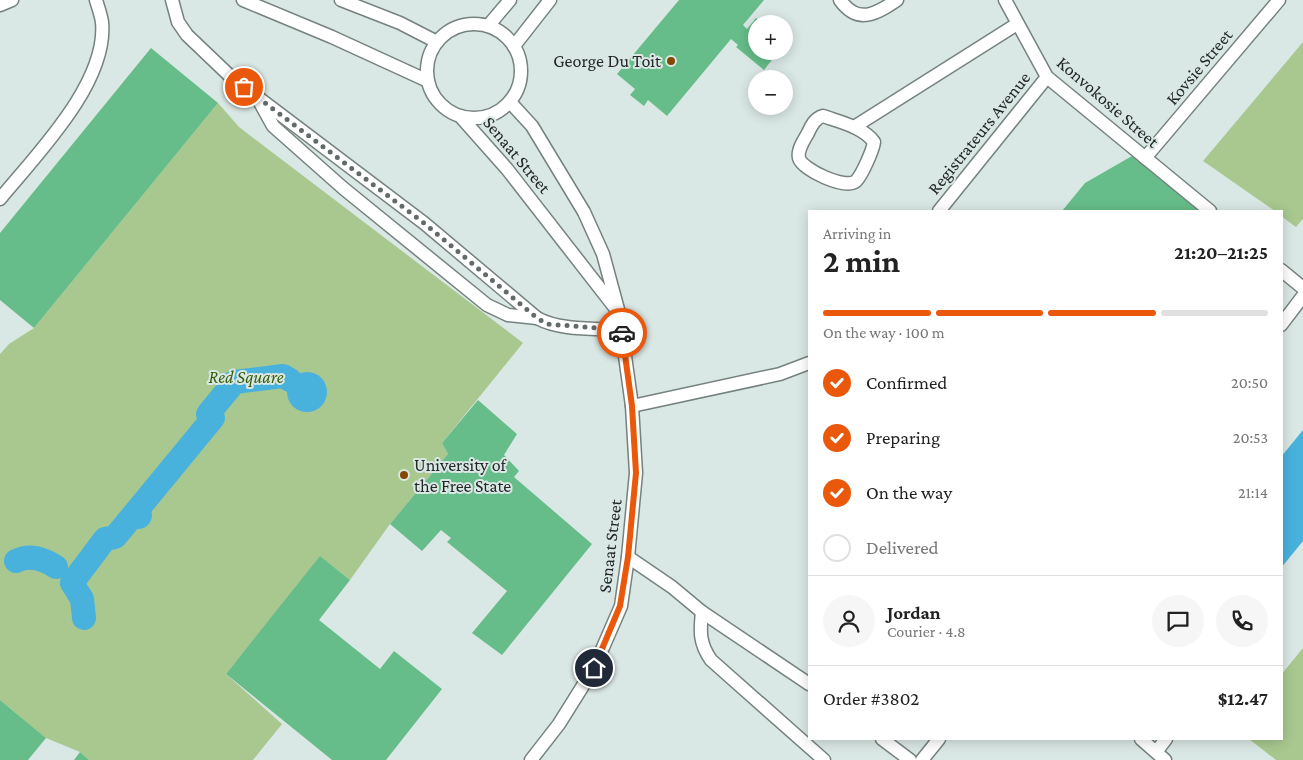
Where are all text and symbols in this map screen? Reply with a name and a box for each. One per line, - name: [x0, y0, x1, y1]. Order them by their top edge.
- map controls: [748, 15, 793, 115]
- button: +: [748, 15, 793, 60]
- street label: Kovsie Street: [1162, 24, 1237, 109]
- place label: George Du Toit: [553, 51, 662, 71]
- street label: Konvokosie Street: [1053, 52, 1164, 152]
- marker: George Du Toit: [665, 55, 677, 67]
- pin: [223, 66, 265, 108]
- street label: Registrateurs Avenue: [924, 68, 1034, 198]
- button: −: [748, 70, 793, 115]
- icon: bag: [230, 73, 258, 101]
- street label: Senaat Street: [479, 113, 556, 198]
- text: Arriving in: [823, 225, 891, 242]
- text: 21:20–21:25: [1174, 242, 1268, 263]
- text: 2 min: [823, 243, 900, 279]
- courier: [597, 308, 647, 358]
- icon: car: [608, 319, 636, 347]
- text: On the way · 100 m: [823, 324, 945, 341]
- park label: Red Square: [208, 367, 284, 387]
- icon: check: [823, 369, 851, 397]
- text: Confirmed: [866, 372, 947, 393]
- text: 20:50: [1231, 374, 1268, 391]
- icon: check: [823, 424, 851, 452]
- text: Preparing: [866, 427, 940, 448]
- text: 20:53: [1233, 429, 1268, 446]
- place label: University of the Free State: [414, 455, 511, 496]
- marker: University of the Free State: [398, 469, 410, 481]
- icon: check: [823, 479, 851, 507]
- text: On the way: [866, 482, 952, 503]
- text: 21:14: [1238, 484, 1268, 501]
- street label: Senaat Street: [594, 497, 626, 594]
- text: Delivered: [866, 537, 939, 558]
- button: person: [823, 595, 875, 647]
- button: chat: [1152, 595, 1204, 647]
- button: phone: [1216, 595, 1268, 647]
- text: Jordan: [887, 602, 941, 623]
- text: Courier · 4.8: [887, 623, 966, 640]
- pin: [573, 647, 615, 689]
- icon: home: [580, 654, 608, 682]
- text: Order #3802: [823, 688, 919, 709]
- text: $12.47: [1218, 688, 1268, 709]

